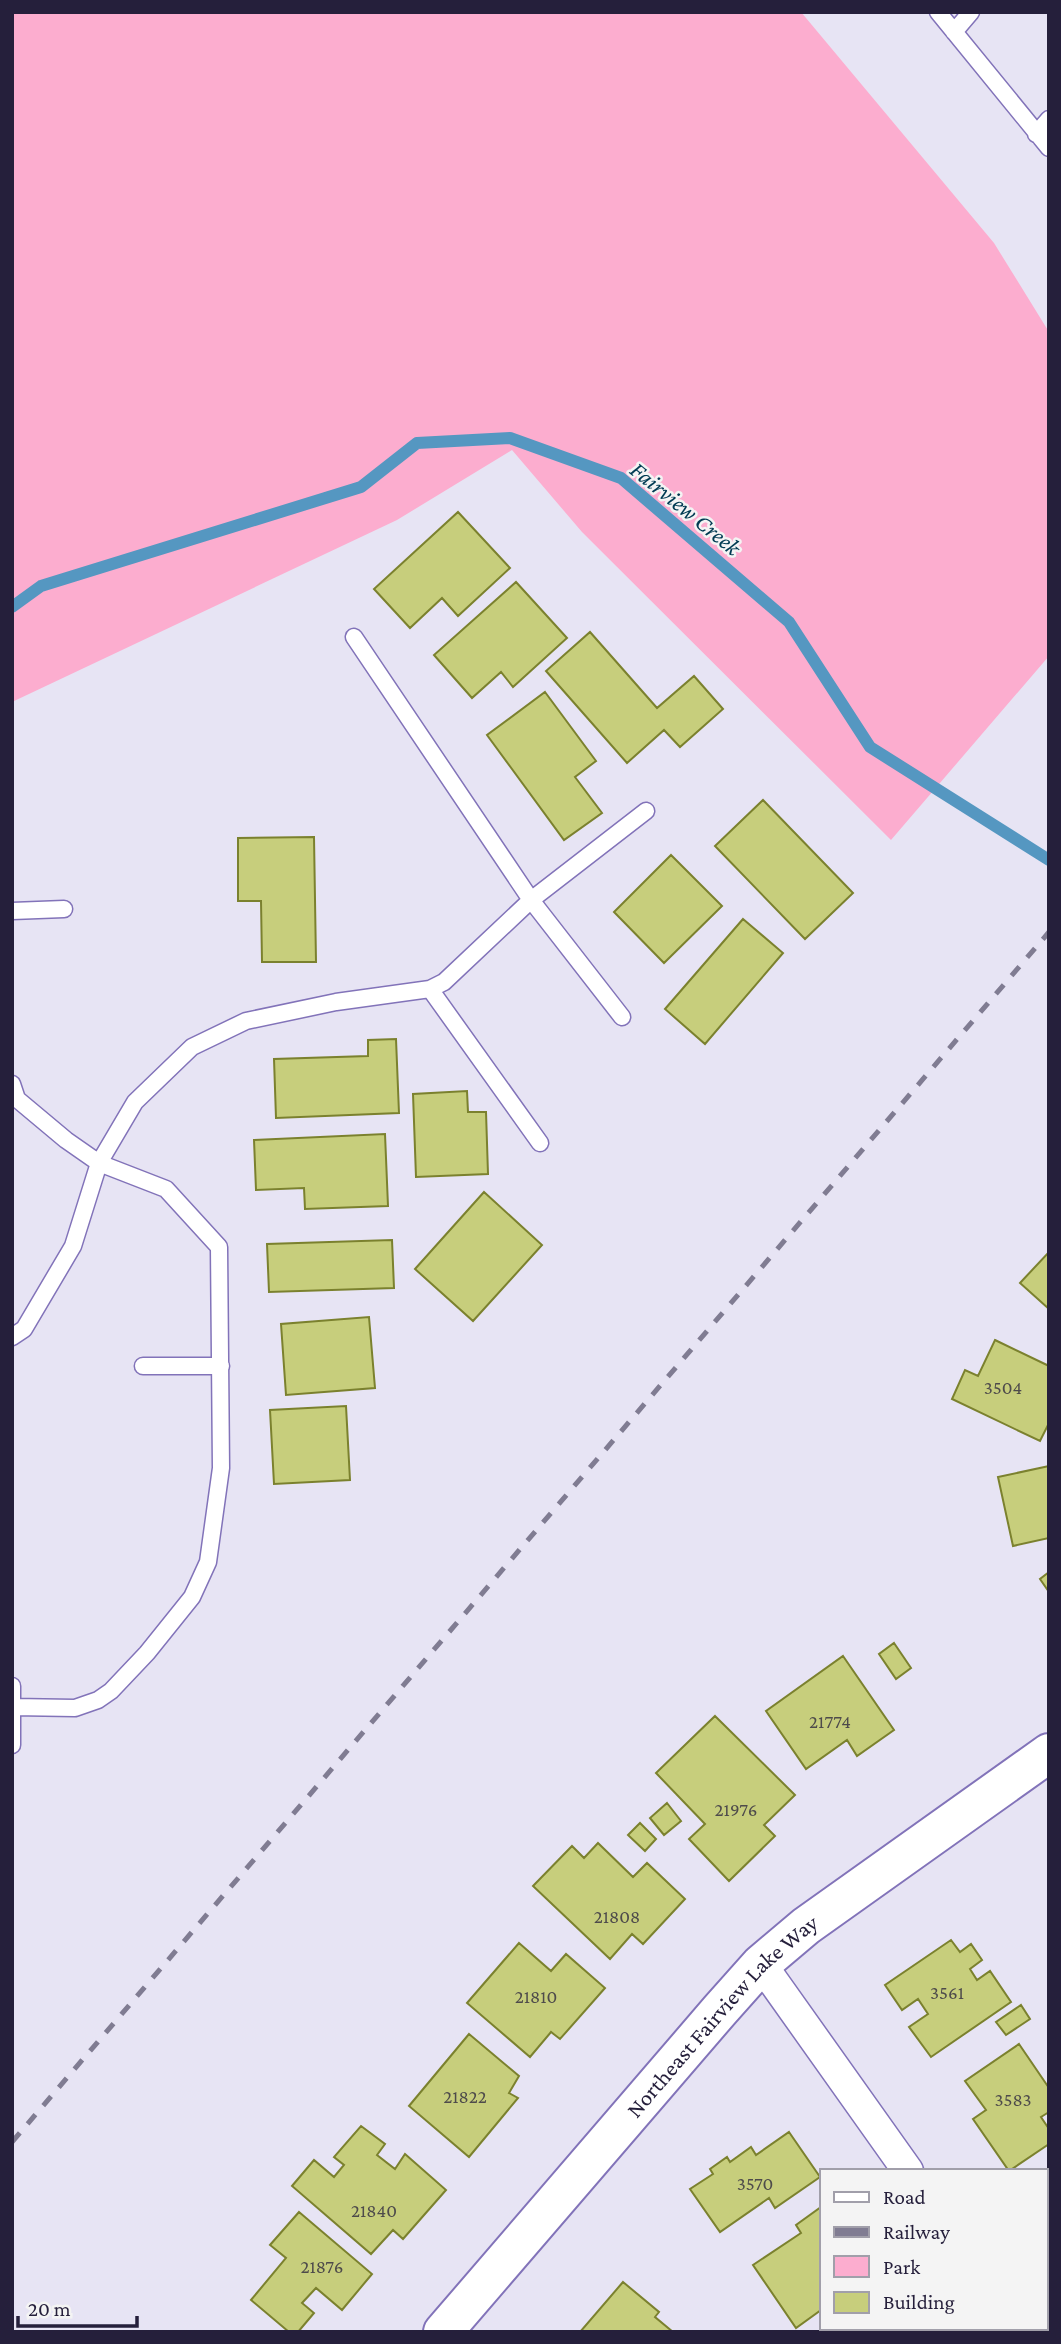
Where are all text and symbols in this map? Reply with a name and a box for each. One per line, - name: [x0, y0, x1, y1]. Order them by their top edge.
- water label: Fairview Creek: [625, 455, 748, 562]
- house number: 3504: [984, 1377, 1022, 1398]
- house number: 21774: [809, 1711, 851, 1732]
- house number: 21976: [715, 1799, 757, 1820]
- house number: 21808: [594, 1906, 640, 1927]
- street label: Northeast Fairview Lake Way: [621, 1909, 823, 2122]
- house number: 3561: [930, 1982, 964, 2003]
- house number: 21810: [515, 1986, 557, 2007]
- house number: 21822: [443, 2086, 487, 2107]
- house number: 3583: [995, 2089, 1031, 2110]
- legend: [820, 2169, 1047, 2330]
- house number: 3570: [737, 2173, 773, 2194]
- text: Road: [883, 2185, 926, 2209]
- house number: 21840: [351, 2200, 397, 2221]
- text: Railway: [883, 2220, 950, 2244]
- text: Park: [883, 2255, 920, 2279]
- house number: 21876: [301, 2256, 343, 2277]
- scale bar: [18, 2284, 136, 2328]
- text: Building: [883, 2290, 955, 2314]
- text: 20 m: [28, 2297, 71, 2321]

